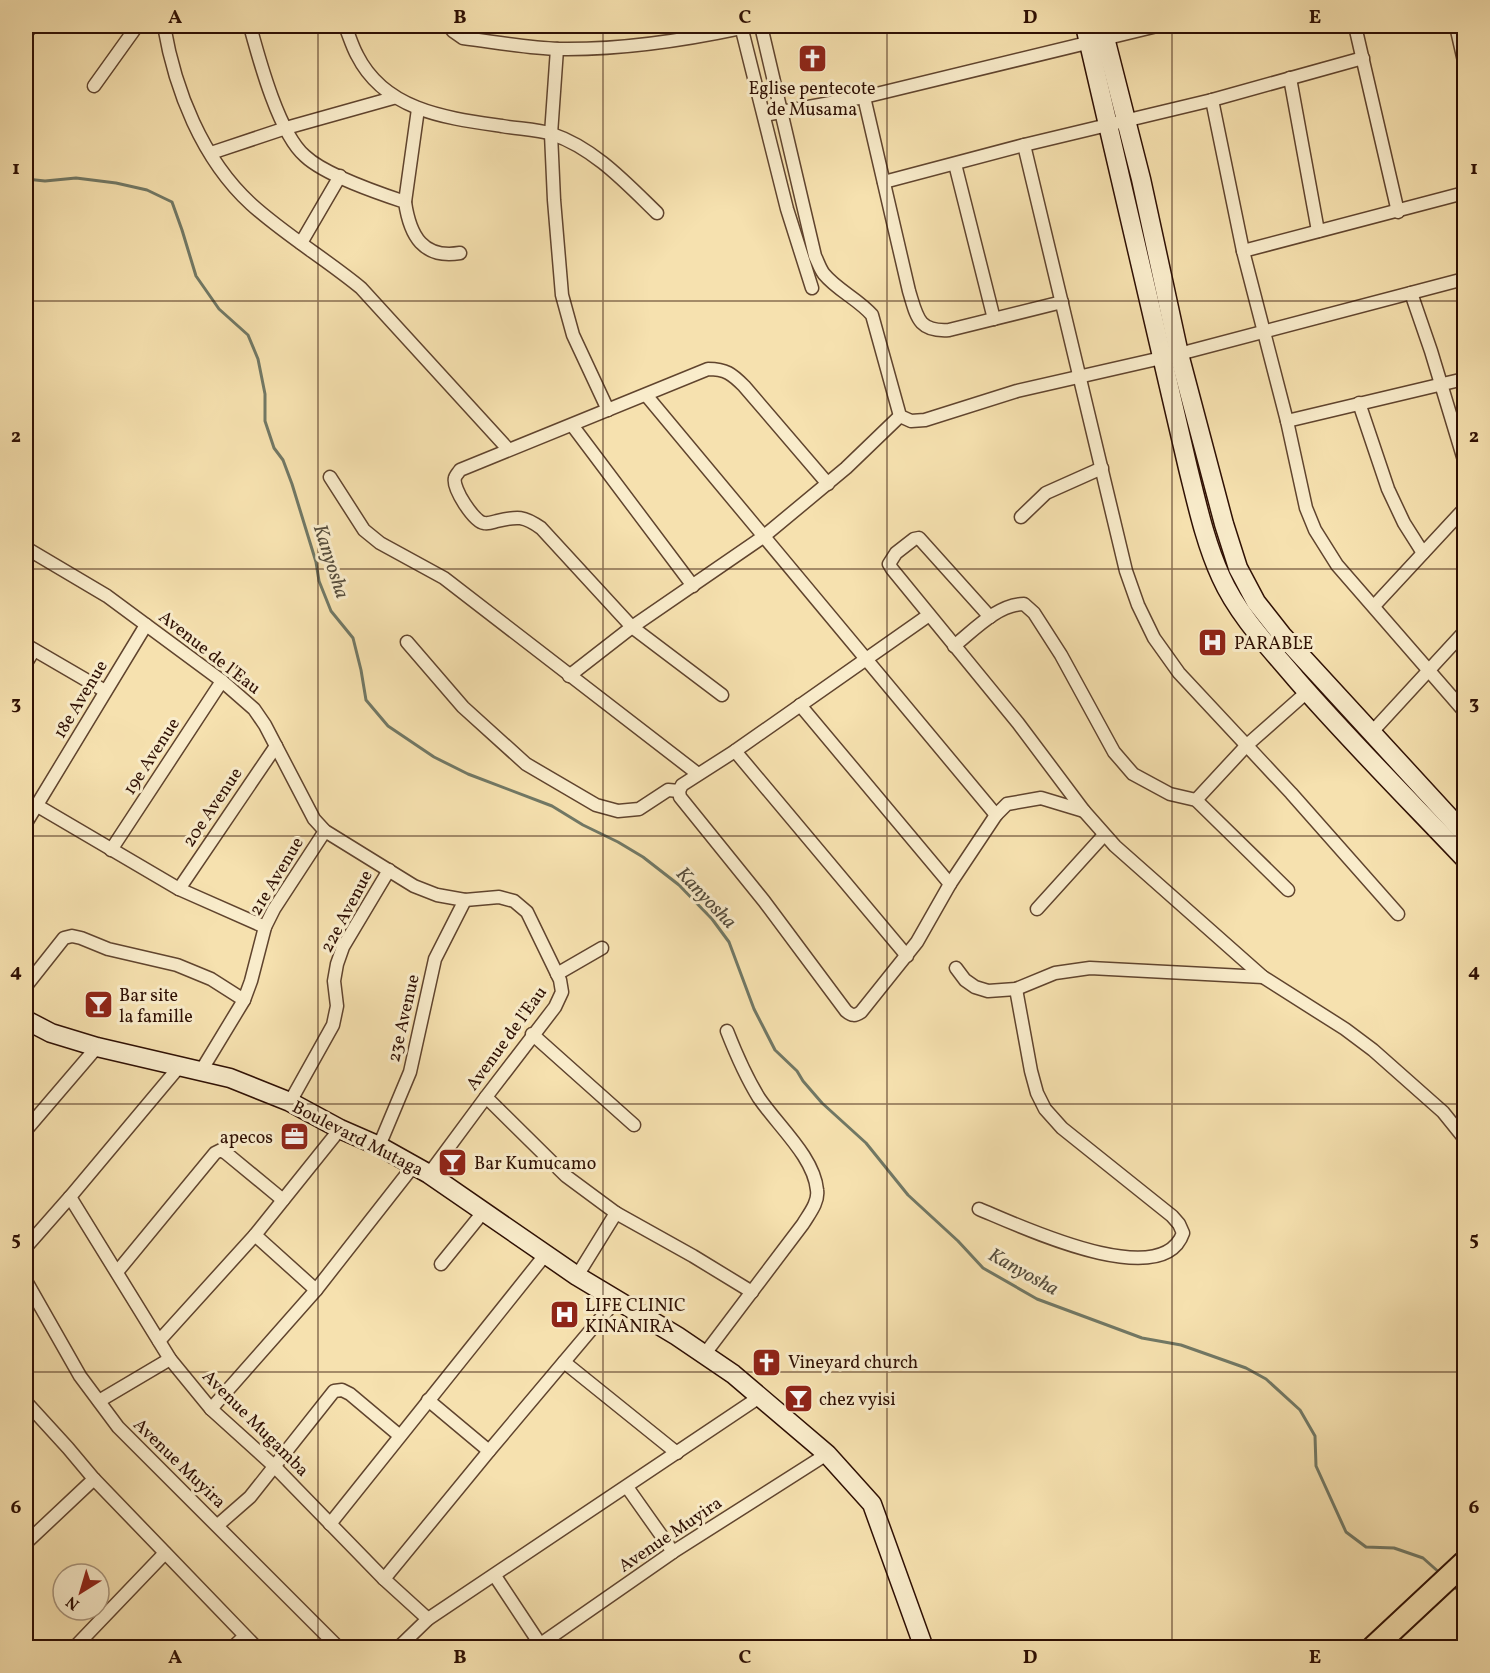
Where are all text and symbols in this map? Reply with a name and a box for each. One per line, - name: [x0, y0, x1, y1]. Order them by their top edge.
- text: A: [168, 4, 182, 32]
- text: B: [453, 4, 467, 32]
- text: C: [739, 4, 752, 32]
- text: D: [1023, 4, 1037, 32]
- text: E: [1309, 4, 1321, 32]
- church icon: Eglise pentecote de Musama: [796, 43, 828, 75]
- place label: Eglise pentecote de Musama: [748, 77, 876, 123]
- text: 1: [12, 155, 20, 183]
- text: 1: [1470, 155, 1478, 183]
- text: 2: [11, 423, 21, 451]
- text: 2: [1469, 423, 1479, 451]
- water label: Kanyosha: [305, 521, 355, 602]
- street label: Avenue de l'Eau: [153, 605, 265, 701]
- hospital icon: PARABLE: [1197, 627, 1229, 659]
- place label: PARABLE: [1234, 632, 1314, 657]
- street label: 18e Avenue: [48, 656, 114, 744]
- text: 3: [11, 690, 21, 718]
- text: 3: [1469, 690, 1479, 718]
- street label: 19e Avenue: [118, 713, 187, 800]
- street label: 20e Avenue: [177, 763, 249, 853]
- street label: 21e Avenue: [244, 833, 311, 921]
- water label: Kanyosha: [669, 861, 742, 936]
- street label: 22e Avenue: [315, 866, 380, 957]
- text: 4: [10, 958, 22, 986]
- text: 4: [1468, 958, 1480, 986]
- street label: 23e Avenue: [382, 972, 427, 1065]
- street label: Avenue de l'Eau: [461, 982, 554, 1096]
- place label: Bar site la famille: [119, 984, 193, 1030]
- bar icon: Bar site la famille: [82, 989, 114, 1021]
- street label: Boulevard Mutaga: [287, 1095, 427, 1183]
- office icon: apecos: [278, 1121, 310, 1153]
- place label: apecos: [220, 1126, 273, 1151]
- bar icon: Bar Kumucamo: [437, 1147, 469, 1179]
- place label: Bar Kumucamo: [474, 1152, 596, 1177]
- text: 5: [11, 1226, 21, 1254]
- text: 5: [1469, 1226, 1479, 1254]
- water label: Kanyosha: [983, 1242, 1063, 1304]
- place label: LIFE CLINIC KINANIRA: [585, 1294, 686, 1340]
- hospital icon: LIFE CLINIC KINANIRA: [548, 1299, 580, 1331]
- church icon: Vineyard church: [751, 1346, 783, 1378]
- place label: Vineyard church: [788, 1351, 919, 1376]
- street label: Avenue Mugamba: [196, 1365, 314, 1483]
- bar icon: chez vyisi: [782, 1383, 814, 1415]
- place label: chez vyisi: [819, 1388, 896, 1413]
- street label: Avenue Muyira: [127, 1413, 231, 1515]
- street label: Avenue Muyira: [614, 1491, 728, 1579]
- text: 6: [11, 1494, 22, 1522]
- text: 6: [1469, 1494, 1480, 1522]
- north arrow: [51, 1562, 111, 1622]
- text: N: [62, 1590, 84, 1615]
- text: A: [168, 1644, 182, 1672]
- text: B: [453, 1644, 467, 1672]
- text: C: [739, 1644, 752, 1672]
- text: D: [1023, 1644, 1037, 1672]
- text: E: [1309, 1644, 1321, 1672]

